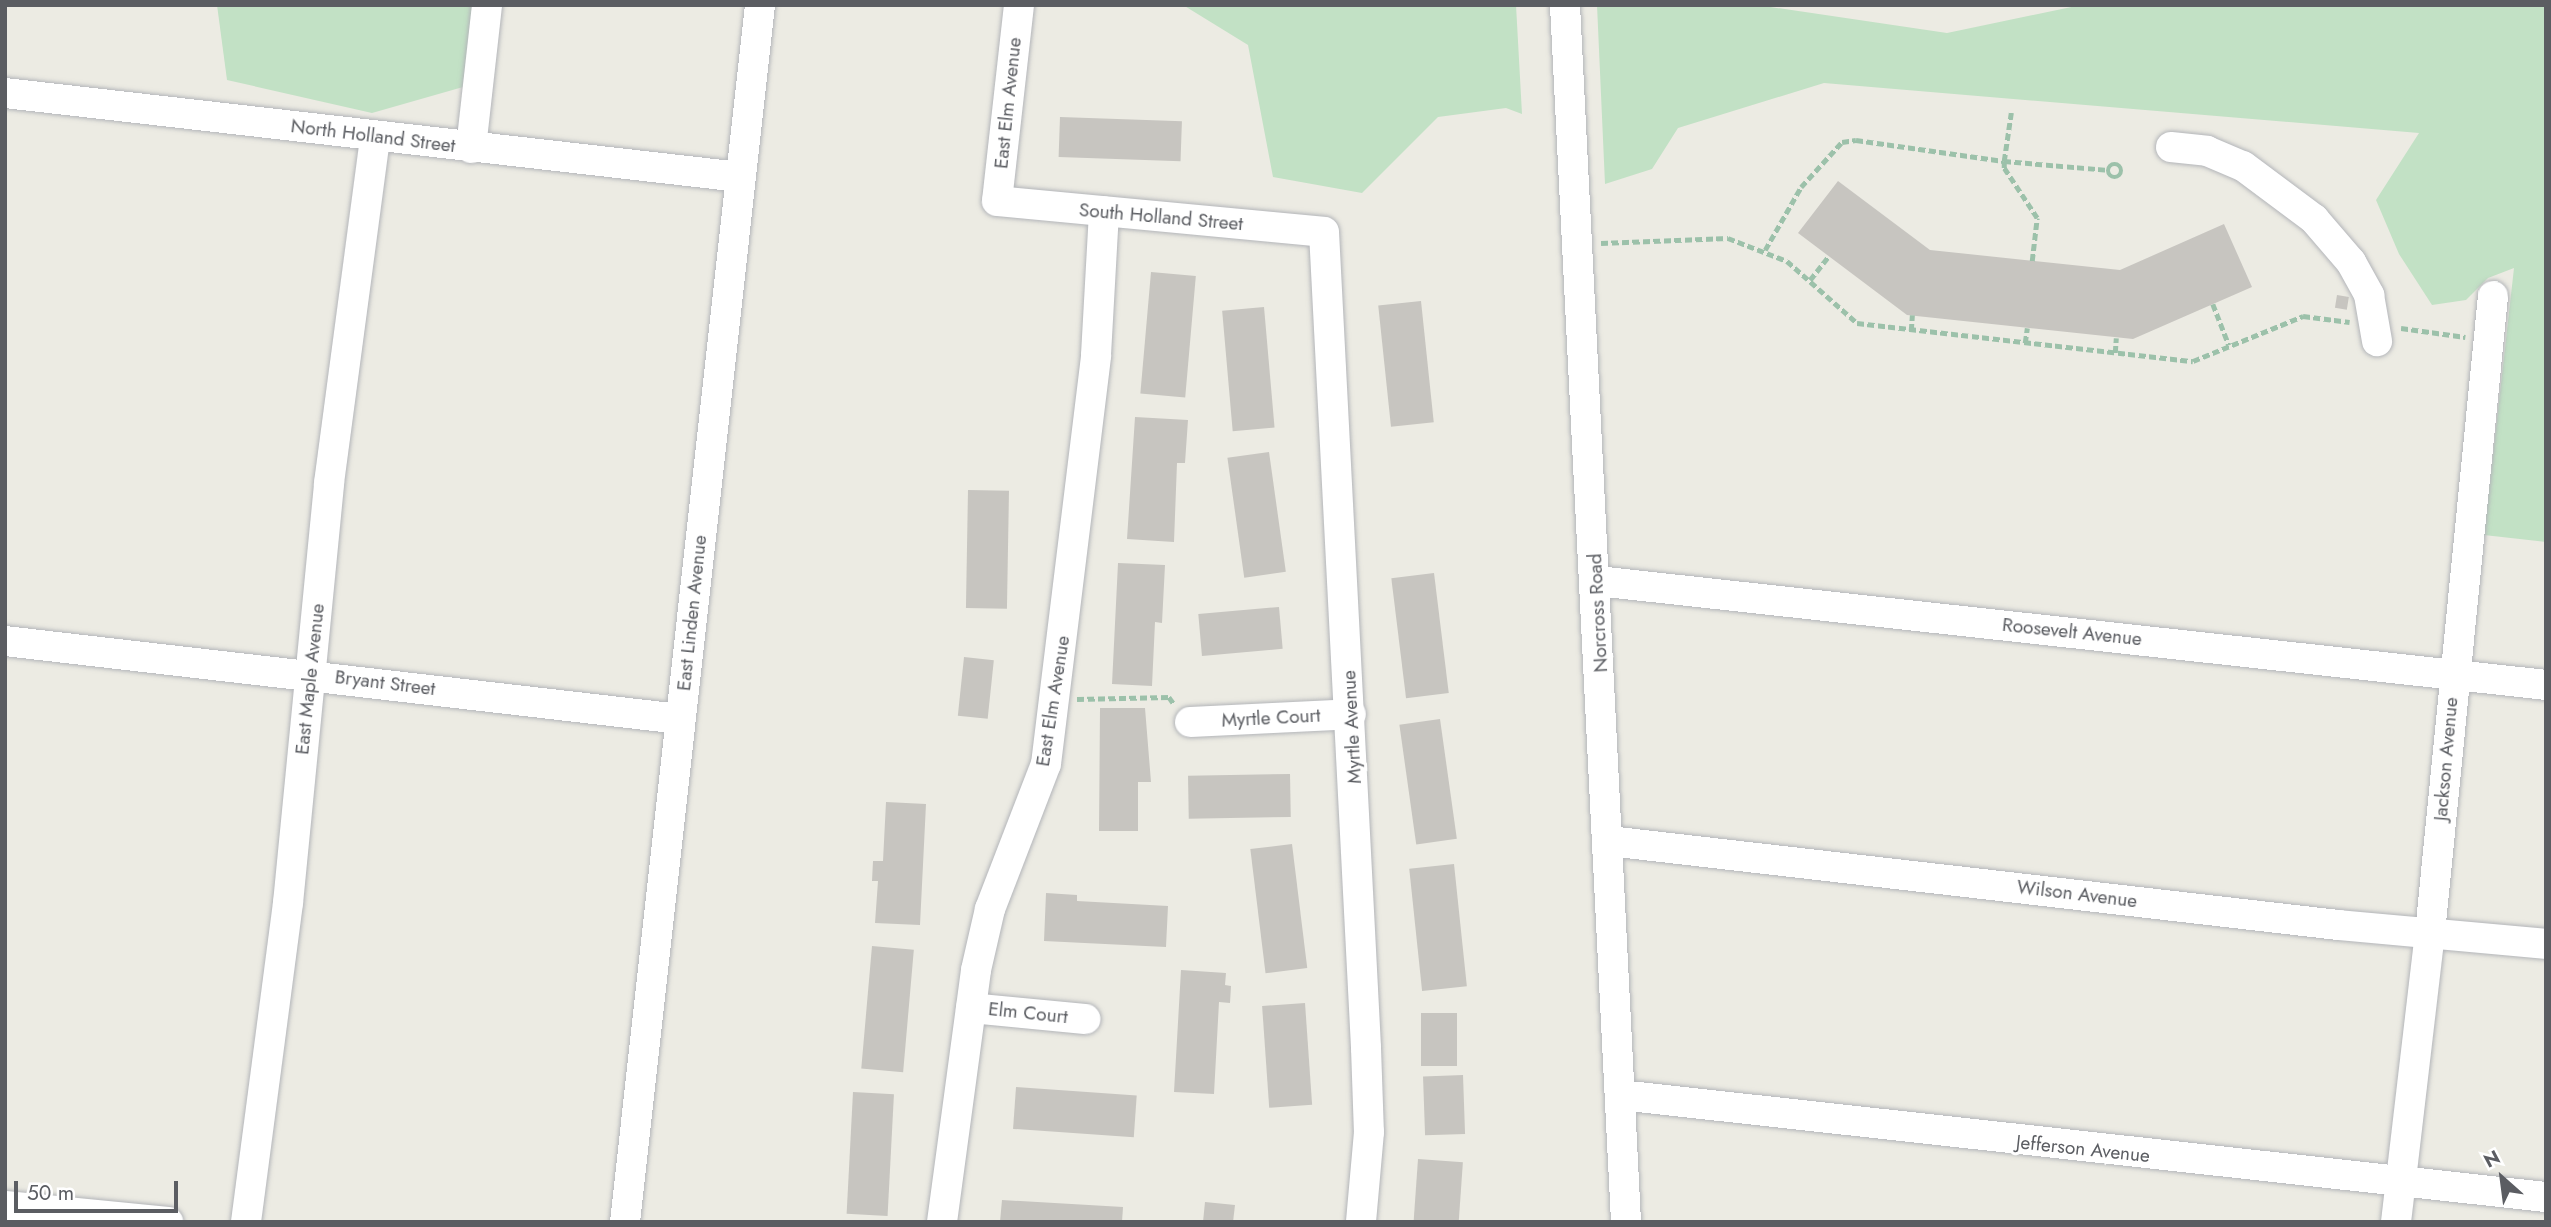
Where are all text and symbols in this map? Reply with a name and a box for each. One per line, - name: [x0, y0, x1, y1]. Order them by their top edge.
- street label: East Elm Avenue: [990, 36, 1026, 170]
- street label: North Holland Street: [289, 115, 457, 157]
- street label: South Holland Street: [1078, 198, 1244, 236]
- street label: East Linden Avenue: [672, 534, 712, 692]
- street label: Norcross Road: [1584, 553, 1612, 673]
- street label: East Maple Avenue: [291, 602, 329, 756]
- street label: Roosevelt Avenue: [2001, 613, 2143, 651]
- street label: East Elm Avenue: [1031, 634, 1075, 768]
- street label: Bryant Street: [334, 666, 436, 700]
- street label: Myrtle Avenue: [1338, 670, 1366, 784]
- street label: Jackson Avenue: [2429, 696, 2463, 822]
- street label: Myrtle Court: [1221, 704, 1321, 732]
- street label: Wilson Avenue: [2016, 875, 2138, 913]
- street label: Elm Court: [987, 997, 1069, 1029]
- street label: Jefferson Avenue: [2015, 1131, 2151, 1167]
- north arrow: [2467, 1143, 2537, 1213]
- text: N: [2479, 1144, 2505, 1174]
- scale bar: [18, 1168, 182, 1212]
- text: 50 m: [27, 1178, 74, 1208]

